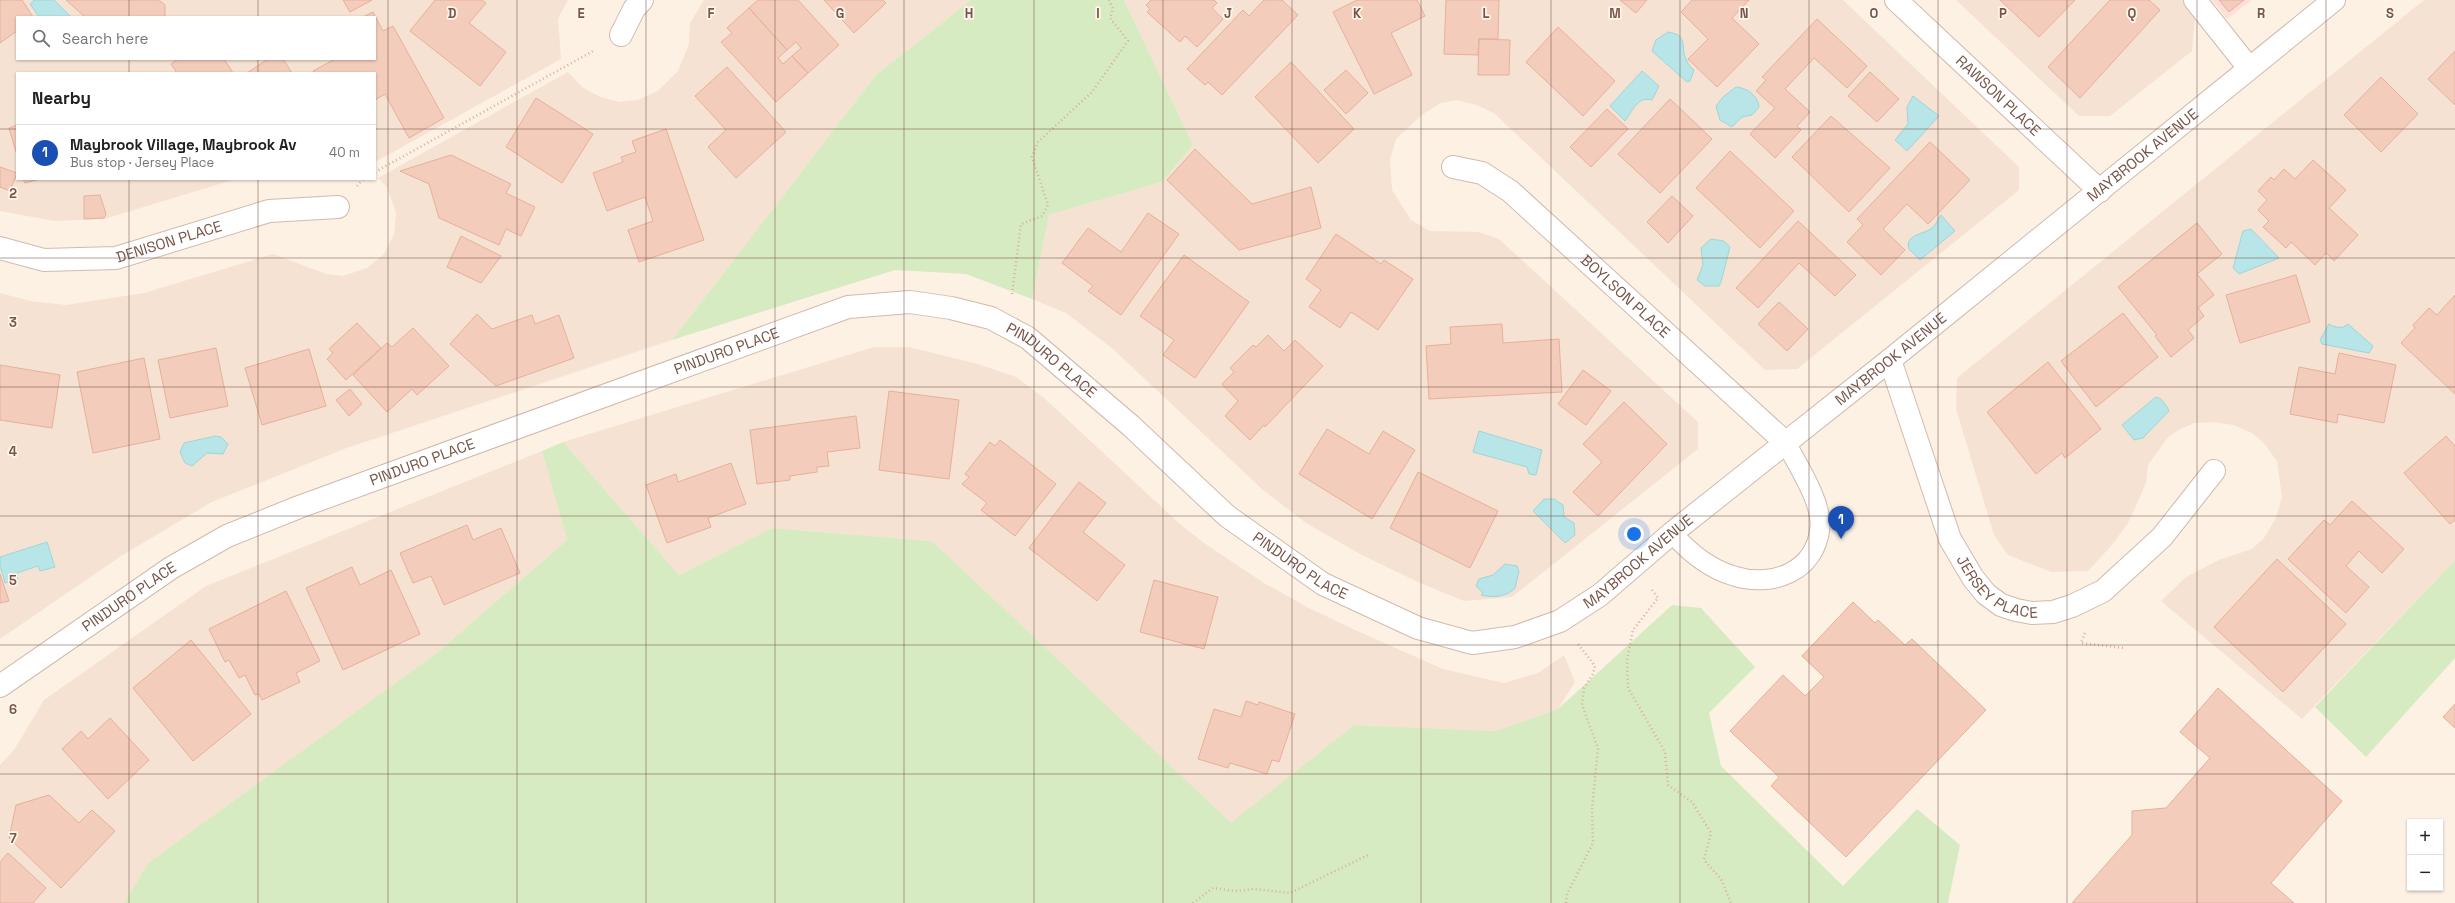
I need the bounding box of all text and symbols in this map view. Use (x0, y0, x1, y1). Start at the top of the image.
text: D (448, 5, 457, 22)
text: E (577, 5, 585, 22)
text: F (708, 5, 715, 22)
text: G (836, 5, 844, 22)
text: H (965, 5, 973, 22)
text: I (1096, 5, 1100, 22)
text: J (1224, 5, 1232, 22)
text: K (1353, 5, 1362, 22)
text: L (1482, 5, 1490, 22)
text: M (1609, 5, 1621, 22)
text: N (1740, 5, 1748, 22)
text: O (1870, 5, 1879, 22)
text: P (1999, 5, 2007, 22)
text: Q (2128, 5, 2137, 22)
text: R (2257, 5, 2265, 22)
text: S (2386, 5, 2394, 22)
search box (16, 16, 376, 60)
icon: search (30, 27, 52, 49)
text: Search here (62, 29, 148, 48)
street label: RAWSON PLACE (1952, 51, 2045, 140)
text: Nearby (32, 87, 91, 109)
street label: MAYBROOK AVENUE (2083, 104, 2202, 205)
text: Maybrook Village, Maybrook Av (70, 135, 297, 154)
text: 1 (42, 144, 48, 161)
text: 40 m (329, 144, 360, 161)
text: Bus stop · Jersey Place (70, 154, 214, 171)
text: 2 (9, 185, 17, 202)
street label: DENISON PLACE (114, 216, 224, 266)
street label: BOYLSON PLACE (1577, 250, 1674, 342)
street label: MAYBROOK AVENUE (1831, 308, 1950, 409)
text: 3 (9, 314, 17, 331)
street label: PINDURO PLACE (1003, 318, 1101, 401)
street label: PINDURO PLACE (671, 323, 782, 379)
street label: PINDURO PLACE (367, 434, 477, 490)
text: 4 (9, 443, 17, 460)
pin: 1 (1828, 506, 1854, 539)
street label: MAYBROOK AVENUE (1579, 510, 1697, 612)
your location (1624, 524, 1644, 544)
street label: PINDURO PLACE (1249, 527, 1351, 603)
street label: JERSEY PLACE (1953, 551, 2038, 622)
street label: PINDURO PLACE (78, 557, 179, 636)
text: 5 (9, 572, 17, 589)
text: 6 (9, 701, 17, 718)
map controls (2407, 819, 2443, 891)
button: + (2407, 819, 2443, 855)
text: 7 (9, 830, 17, 847)
button: − (2407, 855, 2443, 891)

